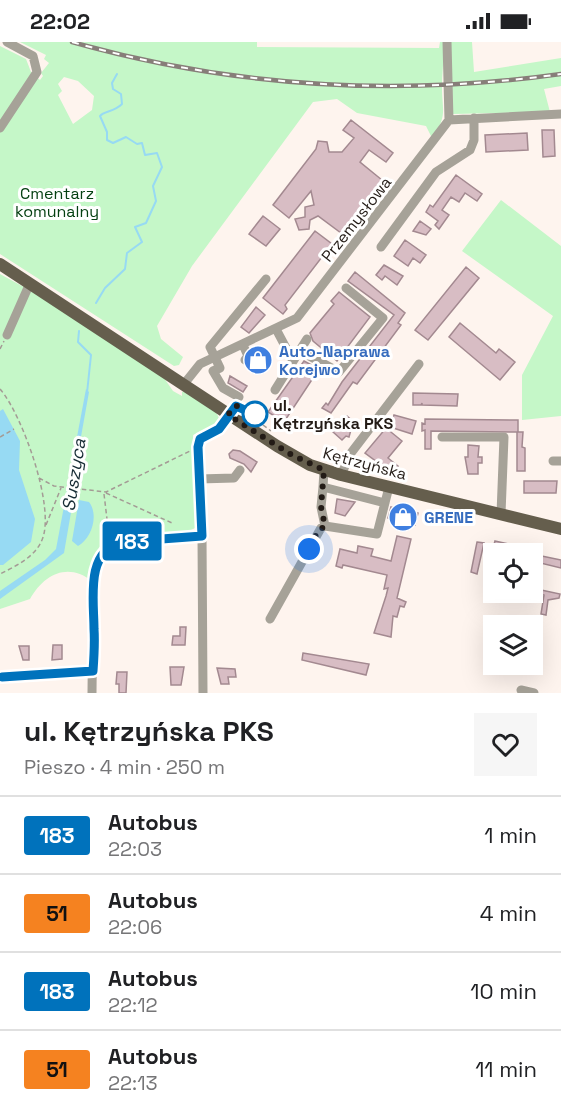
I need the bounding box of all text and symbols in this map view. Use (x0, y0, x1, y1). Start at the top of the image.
text: 22:02 (30, 7, 90, 35)
street label: Przemysłowa (317, 172, 396, 266)
park label: Cmentarz komunalny (15, 183, 99, 222)
place label: Auto-Naprawa Korejwo (279, 341, 390, 380)
shop icon: Auto-Naprawa Korejwo (242, 344, 274, 376)
place label: ul. Kętrzyńska PKS (273, 395, 394, 434)
marker: ul. Kętrzyńska PKS (242, 401, 268, 427)
water label: Suszyca (56, 436, 91, 513)
street label: Kętrzyńska (321, 442, 409, 485)
shop icon: GRENE (387, 501, 419, 533)
place label: GRENE (424, 507, 473, 528)
line badge: 183 (98, 522, 166, 560)
text: 183 (115, 528, 149, 555)
your location (294, 534, 324, 564)
map controls (483, 543, 543, 675)
button: locate (483, 543, 543, 603)
button: layers (483, 615, 543, 675)
text: ul. Kętrzyńska PKS (24, 713, 274, 749)
button: heart (474, 713, 537, 776)
text: Pieszo · 4 min · 250 m (24, 754, 225, 780)
text: Autobus (108, 808, 198, 836)
text: 1 min (484, 821, 537, 849)
text: 183 (40, 822, 74, 849)
text: 22:03 (108, 836, 162, 862)
text: Autobus (108, 886, 198, 914)
text: 4 min (480, 899, 537, 927)
text: 51 (46, 900, 68, 927)
text: 22:06 (108, 914, 162, 940)
text: Autobus (108, 964, 198, 992)
text: 10 min (470, 977, 537, 1005)
text: 183 (40, 978, 74, 1005)
text: 22:12 (108, 992, 158, 1018)
text: Autobus (108, 1042, 198, 1070)
text: 11 min (475, 1055, 537, 1083)
text: 51 (46, 1056, 68, 1083)
text: 22:13 (108, 1070, 158, 1096)

